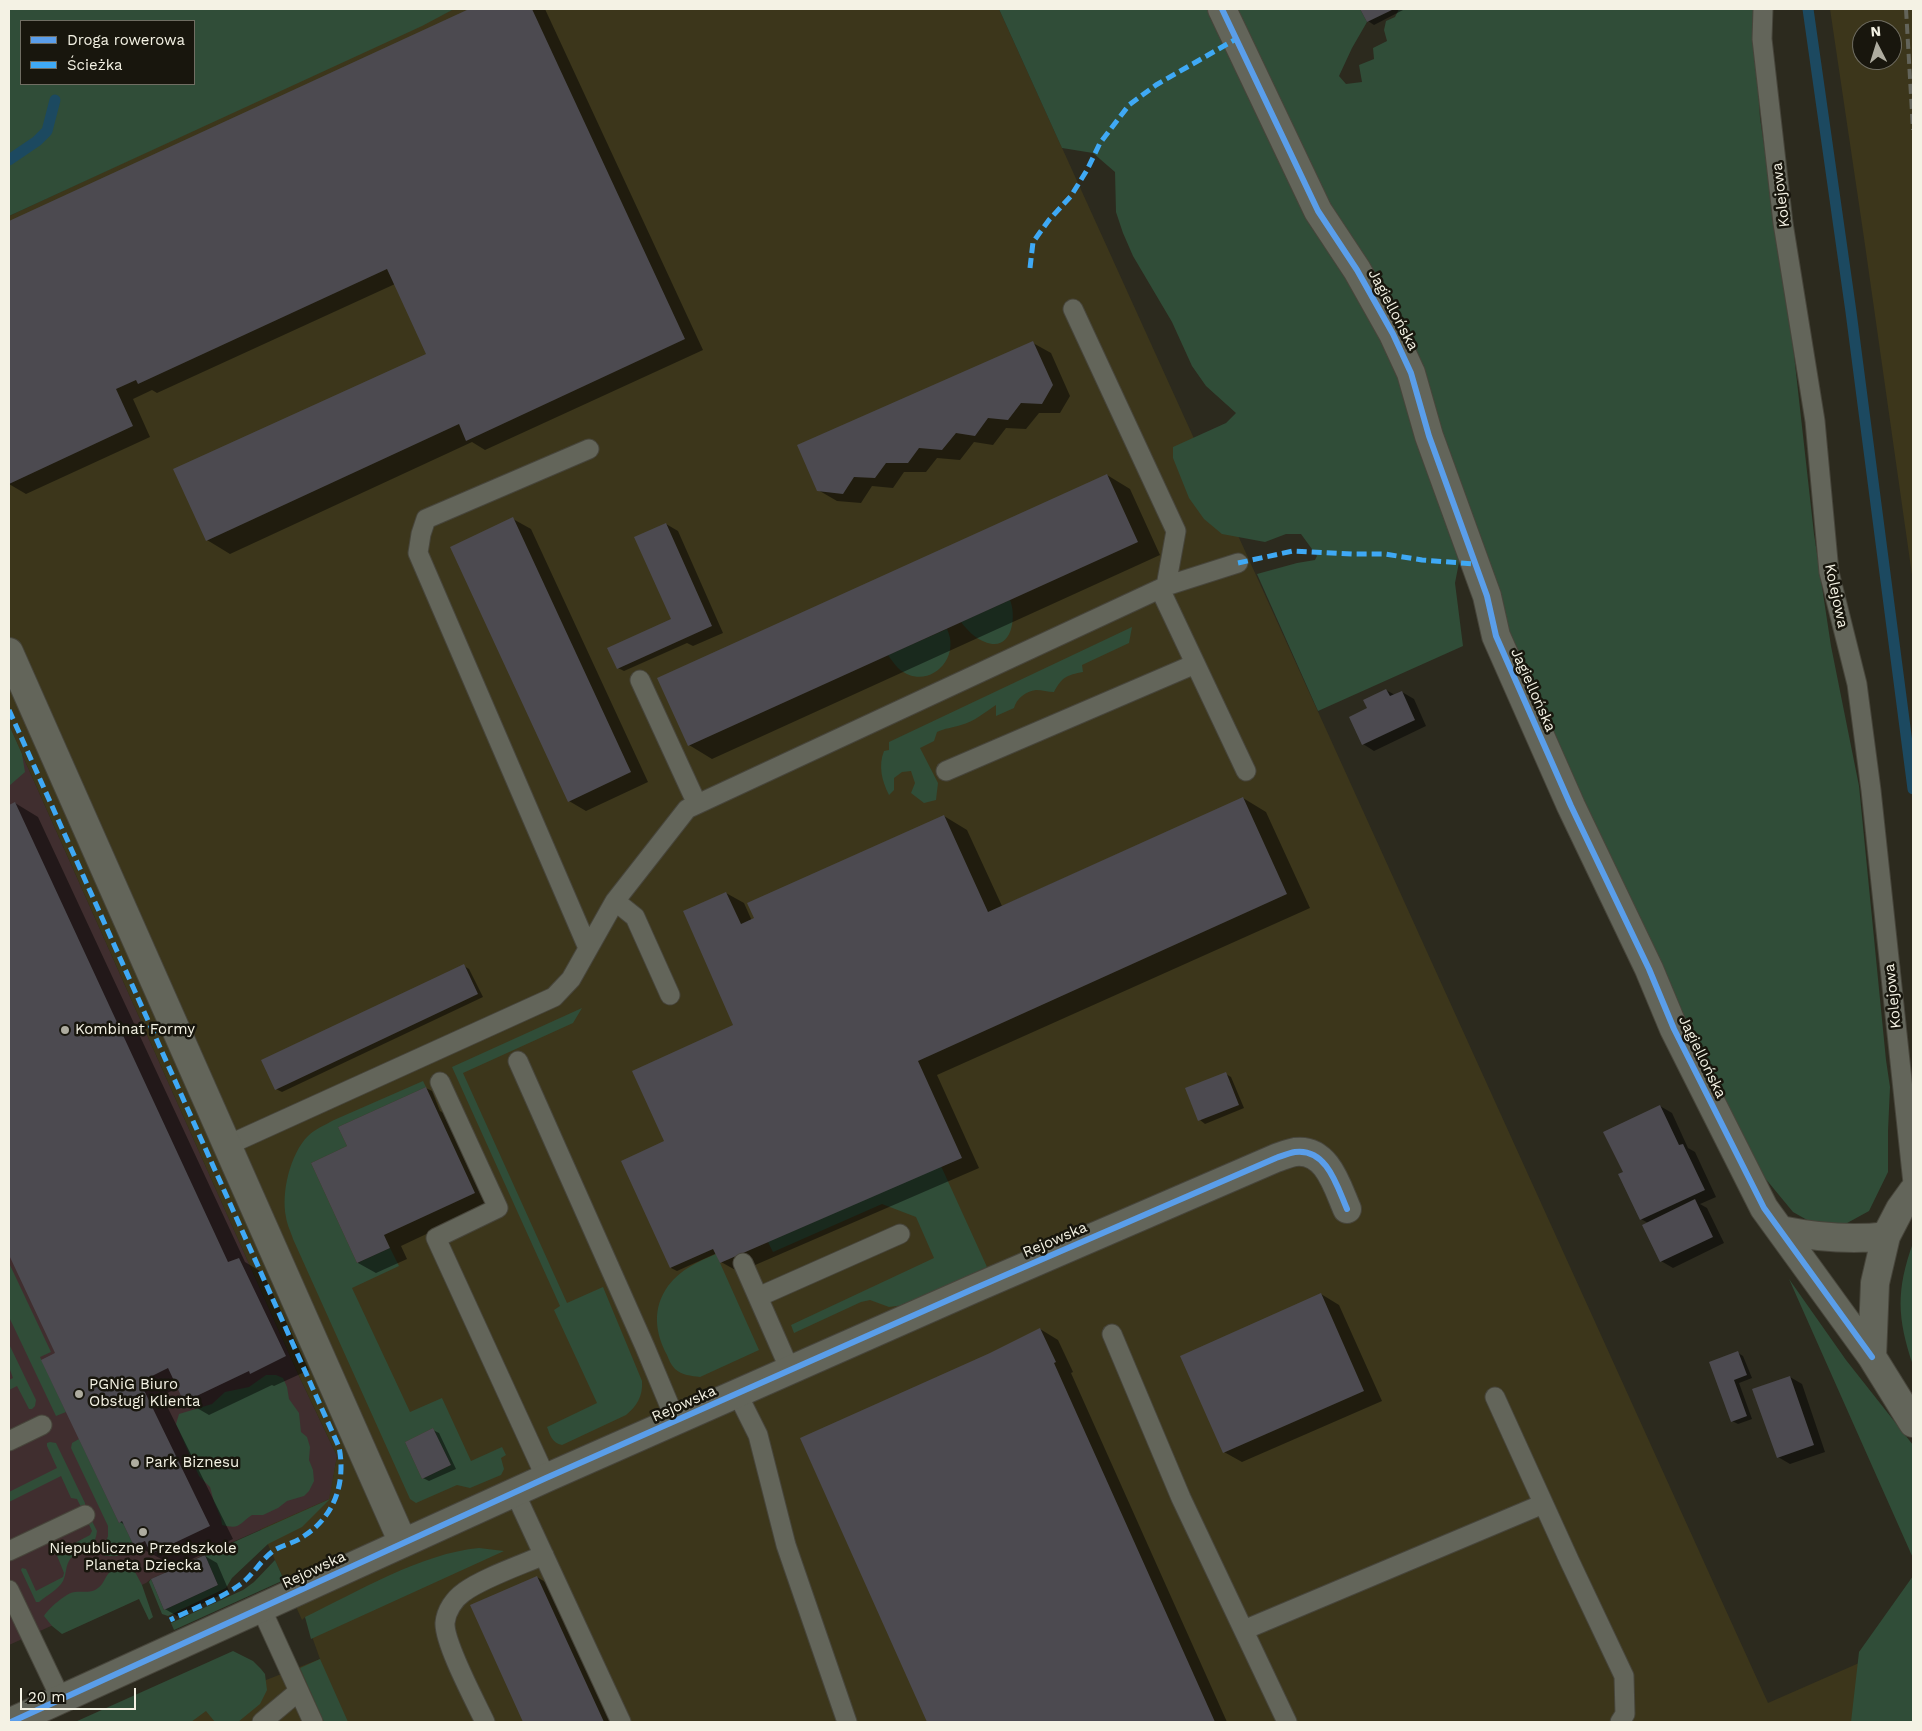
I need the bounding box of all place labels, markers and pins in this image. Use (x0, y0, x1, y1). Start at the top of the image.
place label: Kombinat Formy (75, 1021, 195, 1039)
marker: Kombinat Formy (59, 1024, 71, 1036)
place label: PGNiG Biuro Obsługi Klienta (89, 1376, 200, 1411)
marker: PGNiG Biuro Obsługi Klienta (73, 1388, 85, 1400)
place label: Park Biznesu (145, 1454, 239, 1472)
marker: Park Biznesu (129, 1457, 141, 1469)
marker: Niepubliczne Przedszkole Planeta Dziecka (137, 1526, 149, 1538)
place label: Niepubliczne Przedszkole Planeta Dziecka (49, 1540, 237, 1575)

